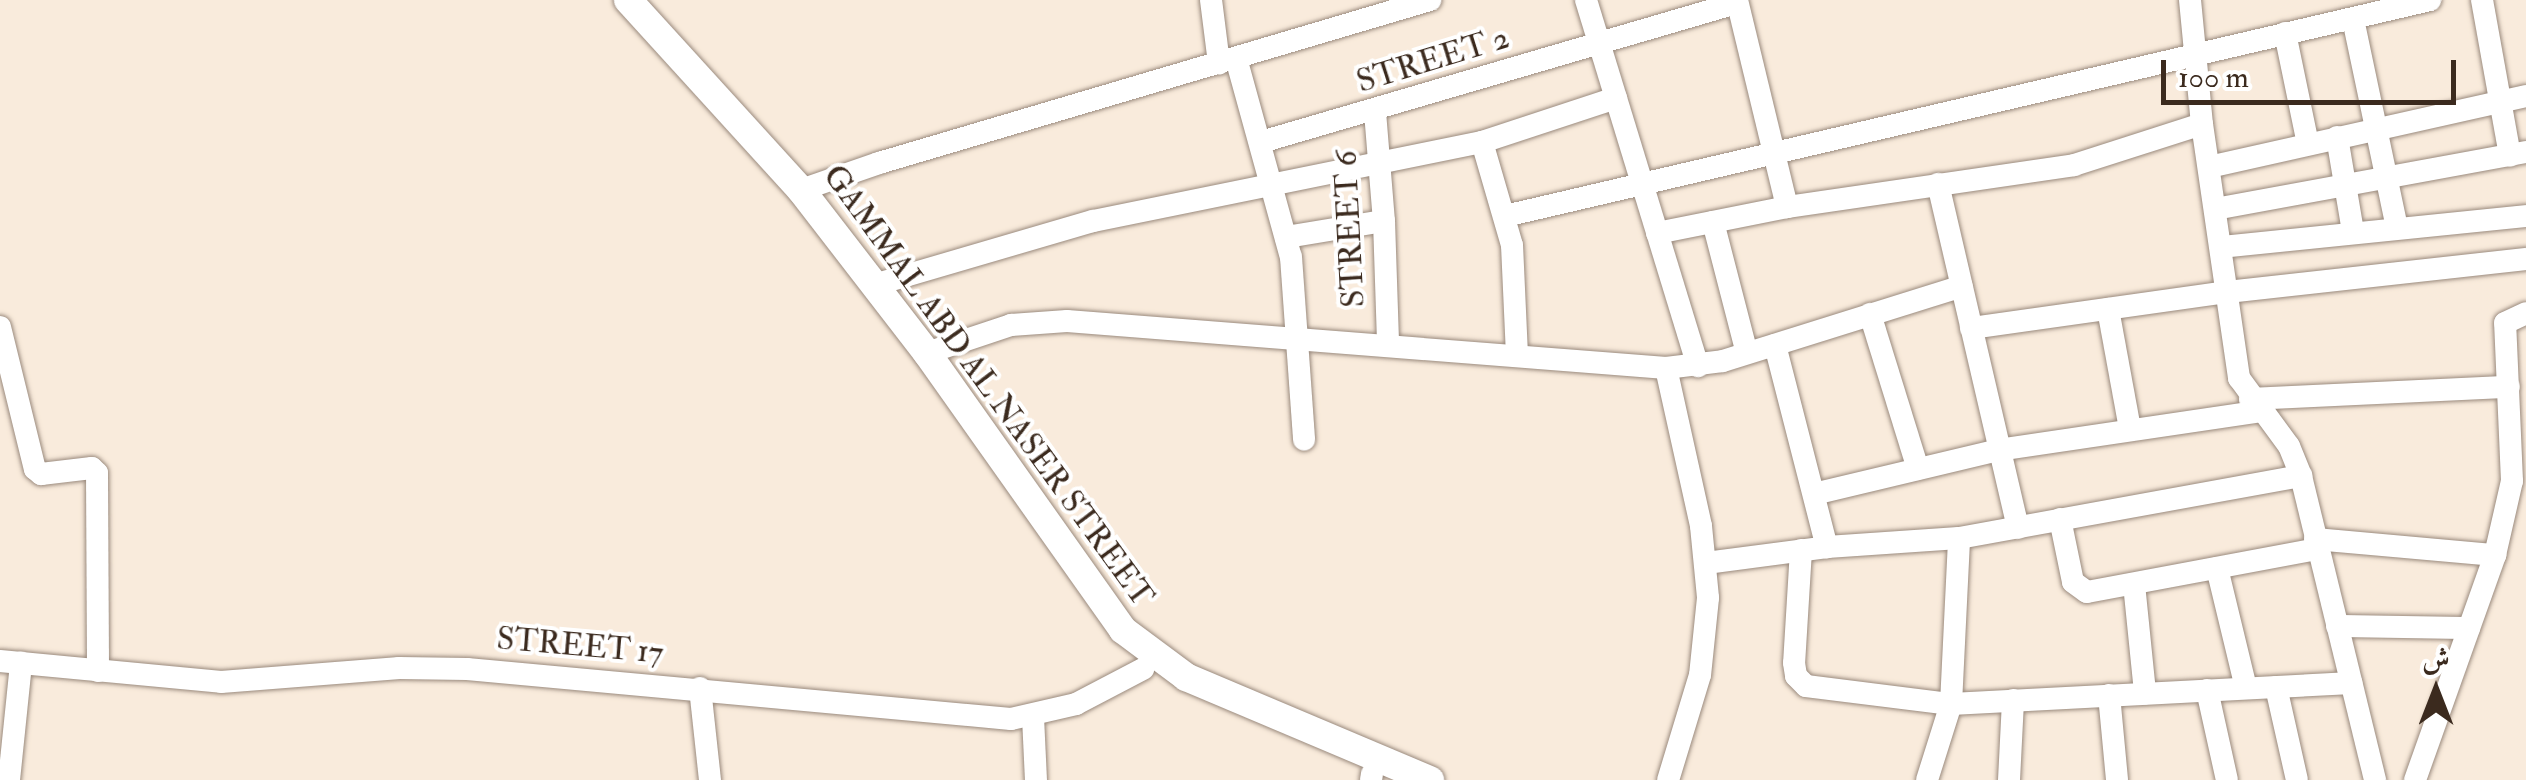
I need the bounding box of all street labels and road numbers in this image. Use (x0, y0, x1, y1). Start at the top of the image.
street label: STREET 2 (1352, 19, 1514, 101)
street label: STREET 6 (1327, 150, 1373, 308)
street label: GAMMAL ABD AL NASER STREET (815, 158, 1161, 614)
street label: STREET 17 (495, 620, 665, 672)

